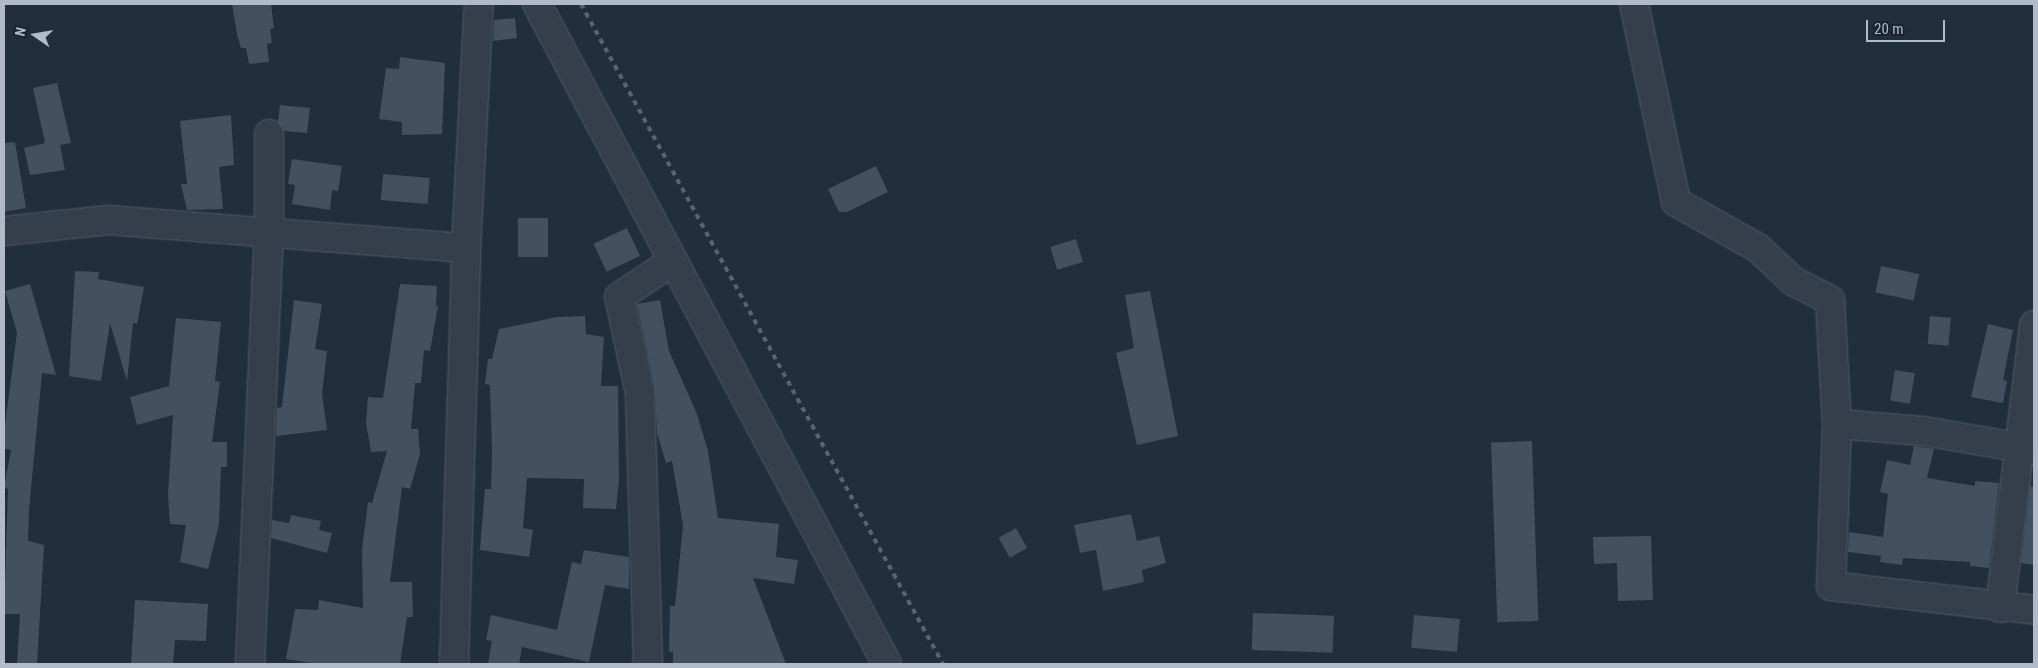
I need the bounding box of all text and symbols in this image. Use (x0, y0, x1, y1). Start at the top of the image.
north arrow (10, 10, 60, 60)
scale bar (1868, 10, 1947, 42)
text: 20 m (1874, 20, 1904, 38)
text: N (12, 26, 29, 38)

